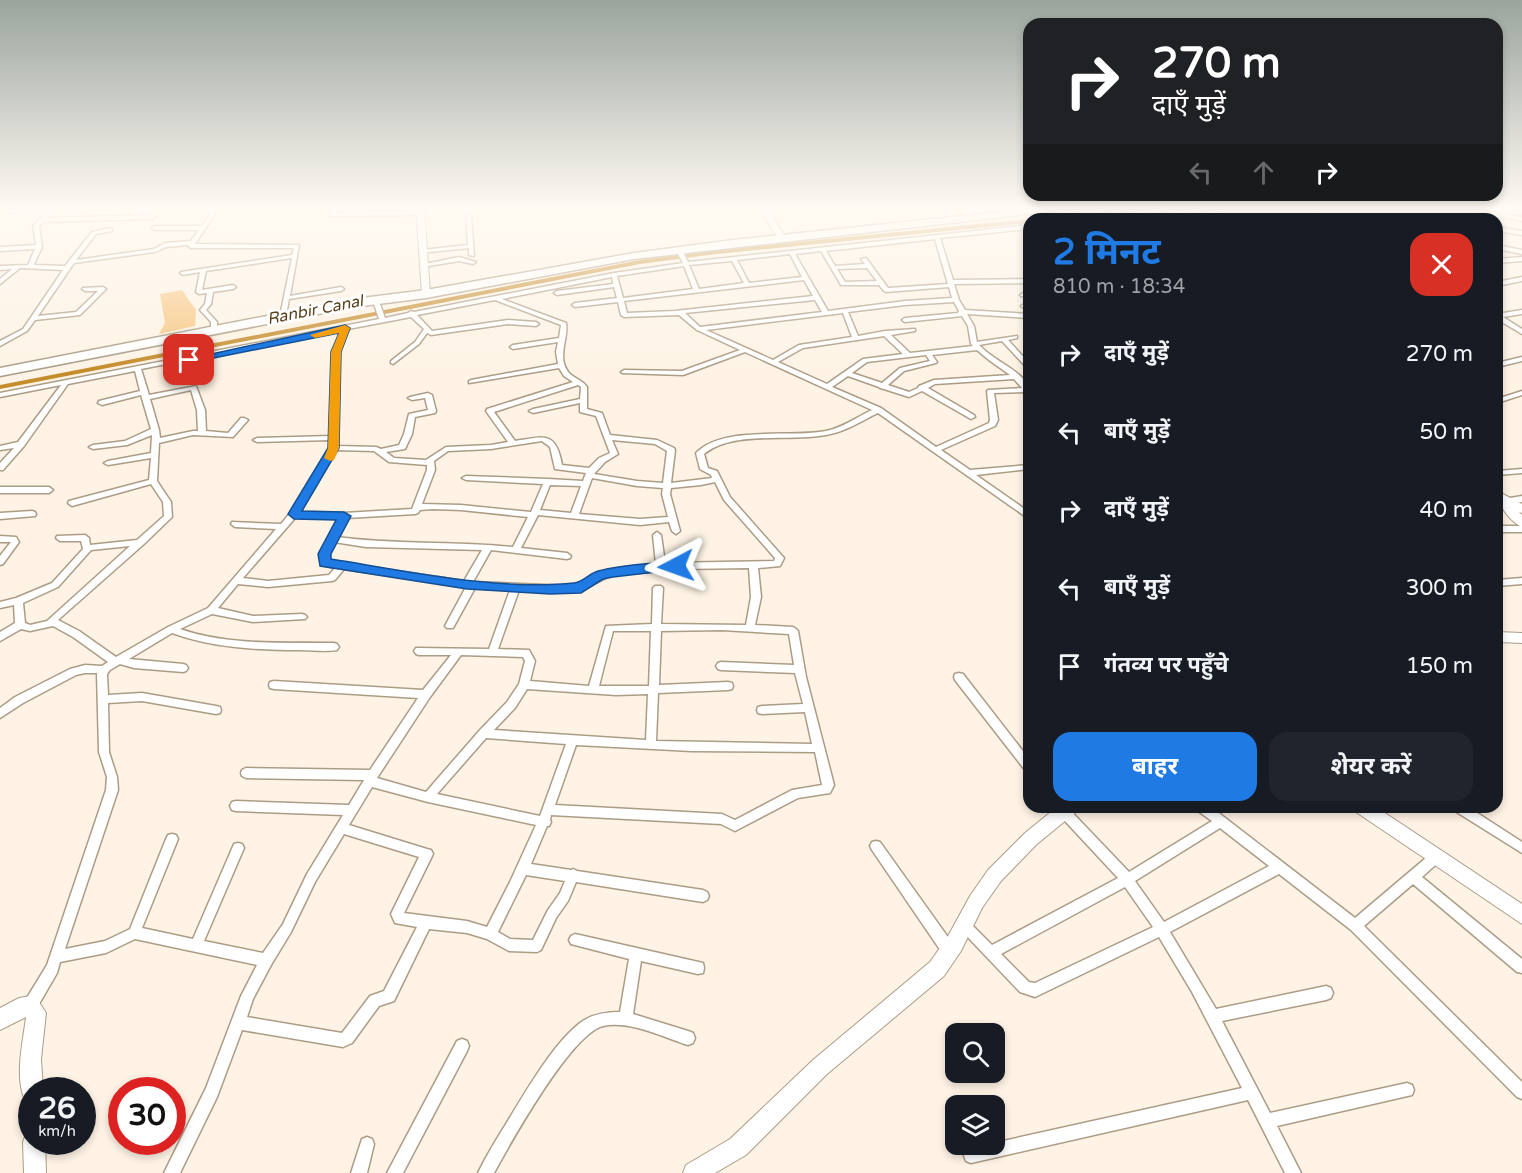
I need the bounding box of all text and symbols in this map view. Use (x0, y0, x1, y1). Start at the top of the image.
text: 270 m (1152, 38, 1281, 89)
icon: right (1053, 42, 1131, 120)
text: दाएँ मुड़ें (1152, 89, 1226, 122)
icon: left (1184, 156, 1217, 189)
icon: ahead (1247, 156, 1280, 189)
icon: right (1310, 156, 1343, 189)
text: 2 मिनट (1053, 231, 1161, 274)
button: close (1410, 233, 1473, 296)
text: 810 m · 18:34 (1053, 275, 1185, 299)
water label: Ranbir Canal (265, 291, 367, 329)
pin (163, 334, 214, 385)
icon: right (1053, 338, 1086, 371)
text: दाएँ मुड़ें (1104, 340, 1169, 366)
text: 270 m (1406, 341, 1473, 367)
icon: arrive (172, 343, 205, 376)
icon: left (1053, 416, 1086, 449)
text: बाएँ मुड़ें (1104, 418, 1170, 444)
text: 50 m (1419, 419, 1473, 445)
icon: right (1053, 494, 1086, 527)
text: दाएँ मुड़ें (1104, 496, 1169, 522)
text: 40 m (1419, 497, 1473, 523)
position arrow (644, 534, 708, 598)
icon: left (1053, 572, 1086, 605)
text: बाएँ मुड़ें (1104, 574, 1170, 600)
text: 300 m (1406, 575, 1473, 601)
icon: arrive (1053, 650, 1086, 683)
text: गंतव्य पर पहुँचे (1104, 652, 1229, 678)
text: 150 m (1406, 653, 1473, 679)
button: बाहर (1053, 732, 1257, 801)
button: शेयर करें (1269, 732, 1473, 801)
map controls (945, 1023, 1005, 1155)
button: search (945, 1023, 1005, 1083)
speed limit sign: 30 (108, 1077, 186, 1155)
text: 26 (38, 1090, 76, 1127)
button: layers (945, 1095, 1005, 1155)
text: km/h (38, 1122, 76, 1140)

